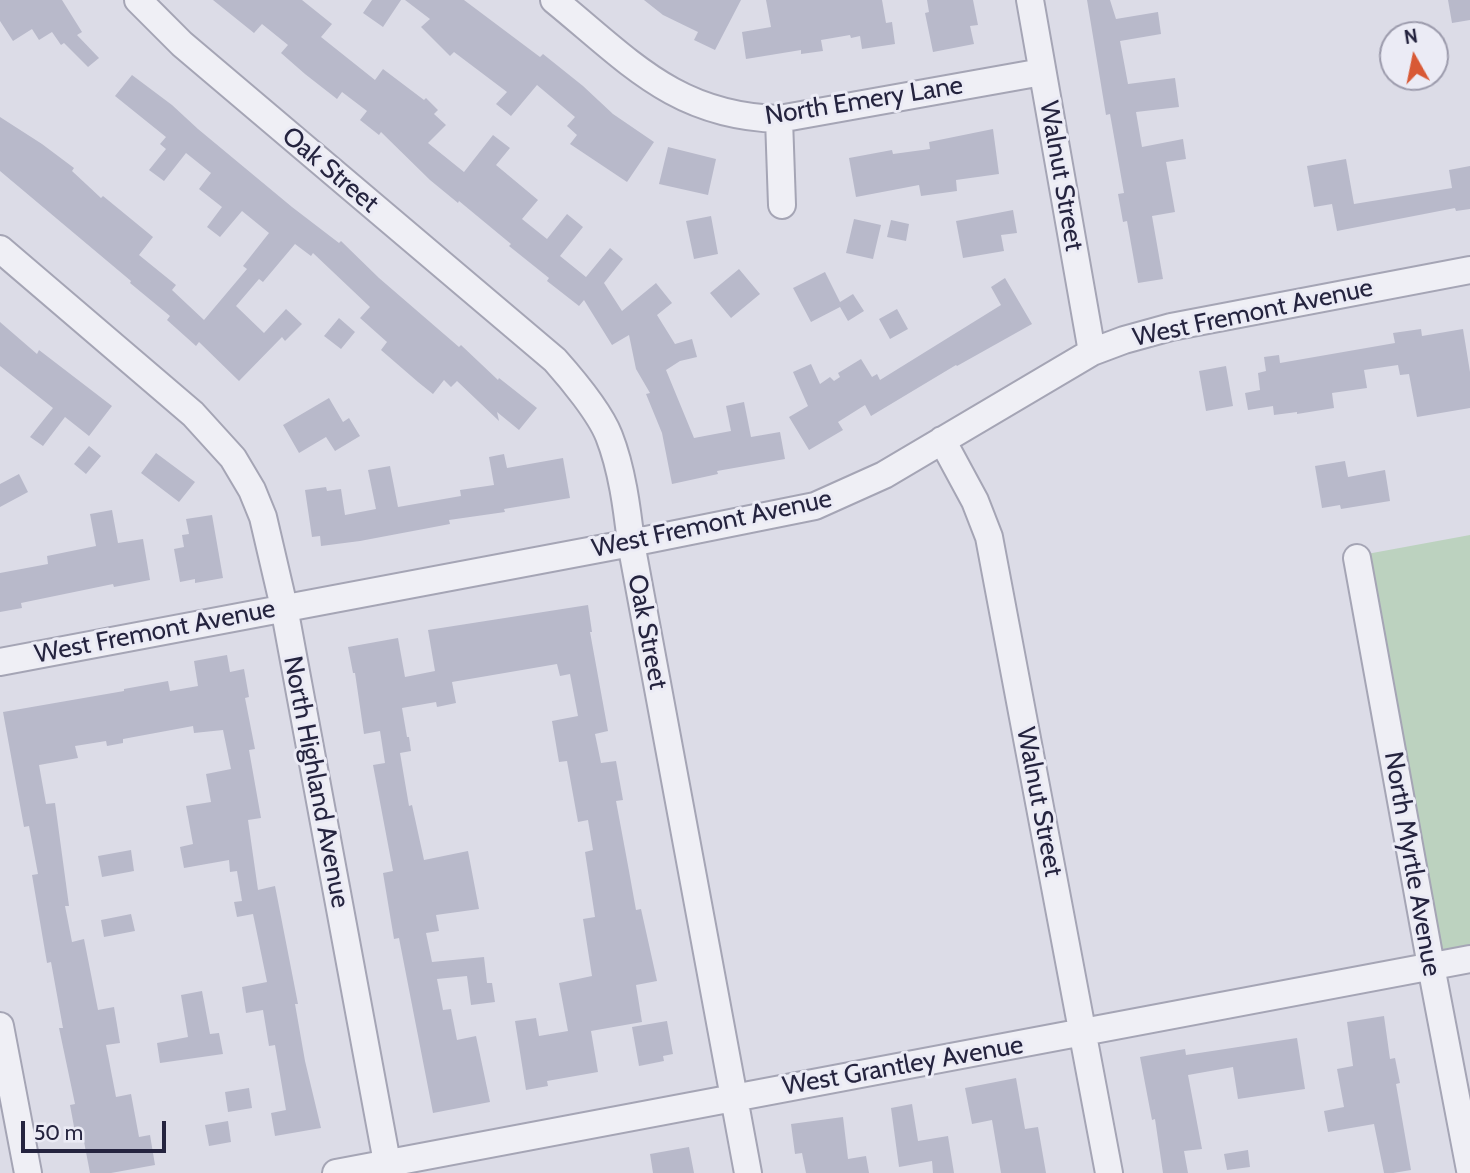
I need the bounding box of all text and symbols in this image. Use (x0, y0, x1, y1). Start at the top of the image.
north arrow (1379, 21, 1449, 91)
text: N (1403, 24, 1419, 49)
street label: North Emery Lane (763, 70, 965, 132)
street label: Walnut Street (1032, 99, 1090, 253)
street label: Oak Street (275, 121, 385, 219)
street label: West Fremont Avenue (1130, 272, 1376, 354)
street label: West Fremont Avenue (589, 483, 835, 565)
street label: Oak Street (621, 572, 673, 692)
street label: West Fremont Avenue (32, 593, 278, 671)
street label: North Highland Avenue (276, 654, 356, 910)
street label: Walnut Street (1009, 725, 1069, 879)
street label: North Myrtle Avenue (1377, 749, 1447, 979)
street label: West Grantley Avenue (780, 1029, 1026, 1103)
scale bar (24, 1106, 170, 1150)
text: 50 m (34, 1120, 83, 1145)

